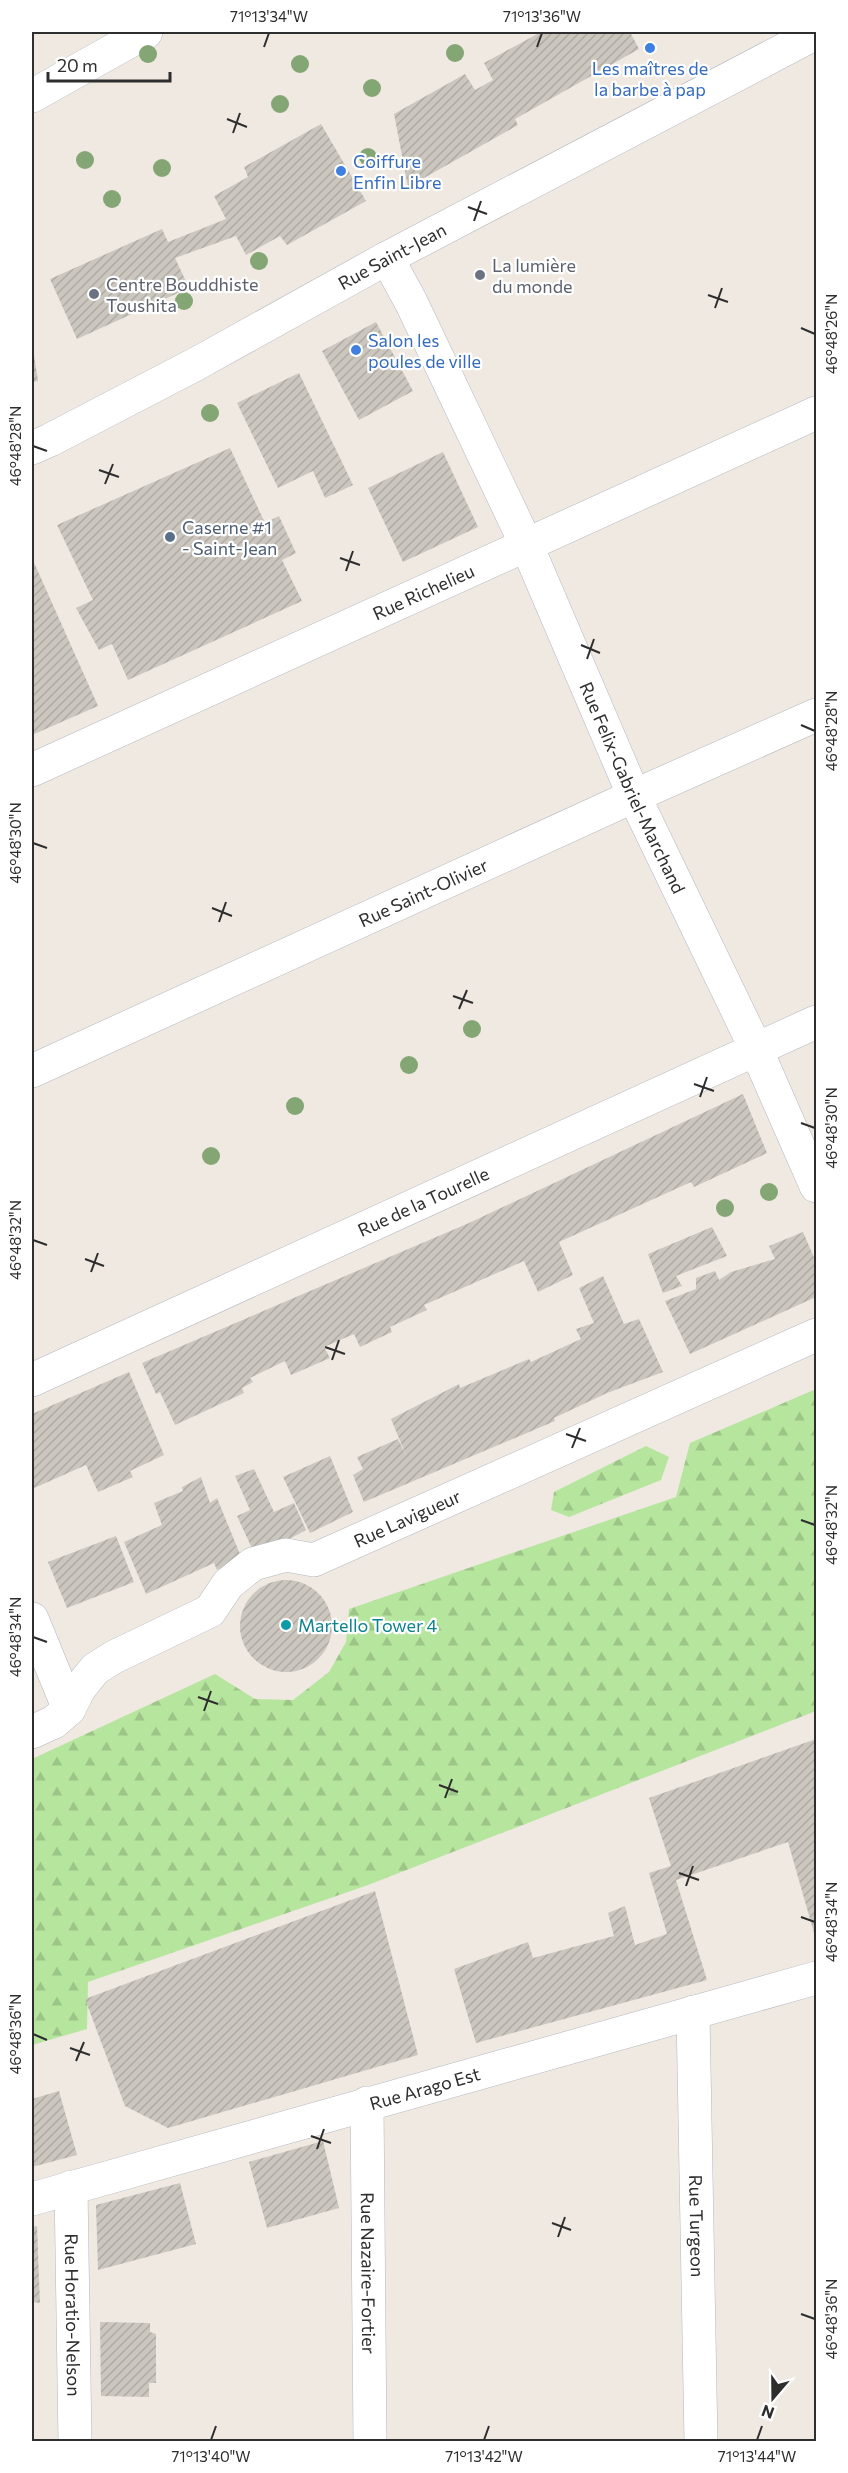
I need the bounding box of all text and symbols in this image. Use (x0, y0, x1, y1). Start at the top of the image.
text: 71°13'34"W (230, 7, 308, 25)
text: 71°13'36"W (503, 7, 581, 25)
marker: Les maîtres de la barbe à pap (643, 41, 657, 55)
scale bar (48, 45, 170, 83)
text: 20 m (57, 54, 98, 76)
place label: Les maîtres de la barbe à pap (592, 57, 708, 100)
place label: Coiffure Enfin Libre (353, 150, 441, 193)
marker: Coiffure Enfin Libre (334, 164, 348, 178)
street label: Rue Saint-Jean (334, 218, 450, 294)
place label: La lumière du monde (492, 254, 576, 297)
marker: La lumière du monde (473, 268, 487, 282)
place label: Centre Bouddhiste Toushita (106, 273, 258, 316)
marker: Centre Bouddhiste Toushita (87, 287, 101, 301)
text: 46°48'26"N (822, 294, 840, 374)
place label: Salon les poules de ville (368, 329, 481, 372)
marker: Salon les poules de ville (349, 343, 363, 357)
text: 46°48'28"N (6, 406, 24, 486)
place label: Caserne #1 - Saint-Jean (182, 516, 277, 559)
marker: Caserne #1 - Saint-Jean (163, 530, 177, 544)
street label: Rue Richelieu (369, 559, 478, 624)
street label: Rue Felix-Gabriel-Marchand (575, 678, 690, 897)
text: 46°48'28"N (822, 691, 840, 771)
text: 46°48'30"N (6, 802, 24, 884)
street label: Rue Saint-Olivier (355, 853, 491, 931)
text: 46°48'30"N (822, 1087, 840, 1169)
street label: Rue de la Tourelle (354, 1162, 492, 1241)
text: 46°48'32"N (6, 1200, 24, 1280)
street label: Rue Lavigueur (350, 1485, 464, 1552)
text: 46°48'32"N (822, 1485, 840, 1565)
text: 46°48'34"N (6, 1597, 24, 1677)
place label: Martello Tower 4 (298, 1614, 438, 1636)
marker: Martello Tower 4 (279, 1618, 293, 1632)
text: 46°48'34"N (822, 1882, 840, 1962)
text: 46°48'36"N (6, 1994, 24, 2074)
street label: Rue Arago Est (367, 2062, 482, 2114)
street label: Rue Turgeon (685, 2175, 709, 2277)
street label: Rue Nazaire-Fortier (357, 2192, 380, 2354)
street label: Rue Horatio-Nelson (61, 2233, 85, 2397)
text: 46°48'36"N (822, 2279, 840, 2359)
north arrow (743, 2368, 803, 2428)
text: N (759, 2402, 777, 2424)
text: 71°13'40"W (171, 2447, 251, 2465)
text: 71°13'42"W (445, 2447, 523, 2465)
text: 71°13'44"W (718, 2447, 796, 2465)

